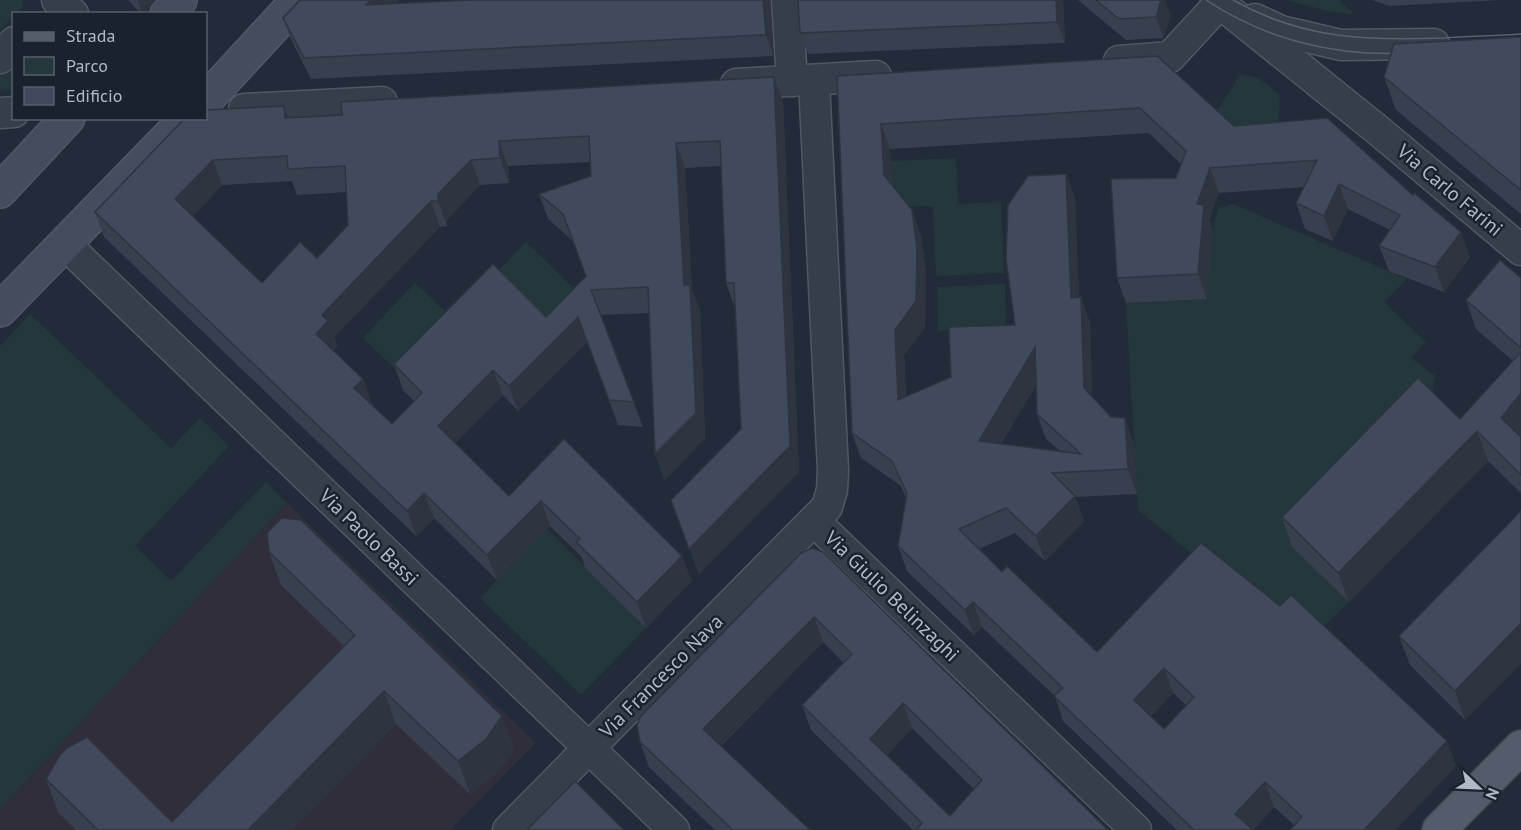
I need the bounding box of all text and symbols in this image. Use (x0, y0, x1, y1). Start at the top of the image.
legend (12, 12, 207, 120)
text: Strada (66, 24, 115, 47)
text: Parco (66, 54, 108, 77)
text: Edificio (66, 84, 122, 107)
street label: Via Carlo Farini (1391, 137, 1508, 242)
street label: Via Paolo Bassi (313, 482, 424, 591)
street label: Via Giulio Belinzaghi (818, 524, 965, 667)
street label: Via Francesco Nava (593, 609, 728, 744)
north arrow (1449, 758, 1509, 818)
text: N (1482, 785, 1504, 803)

